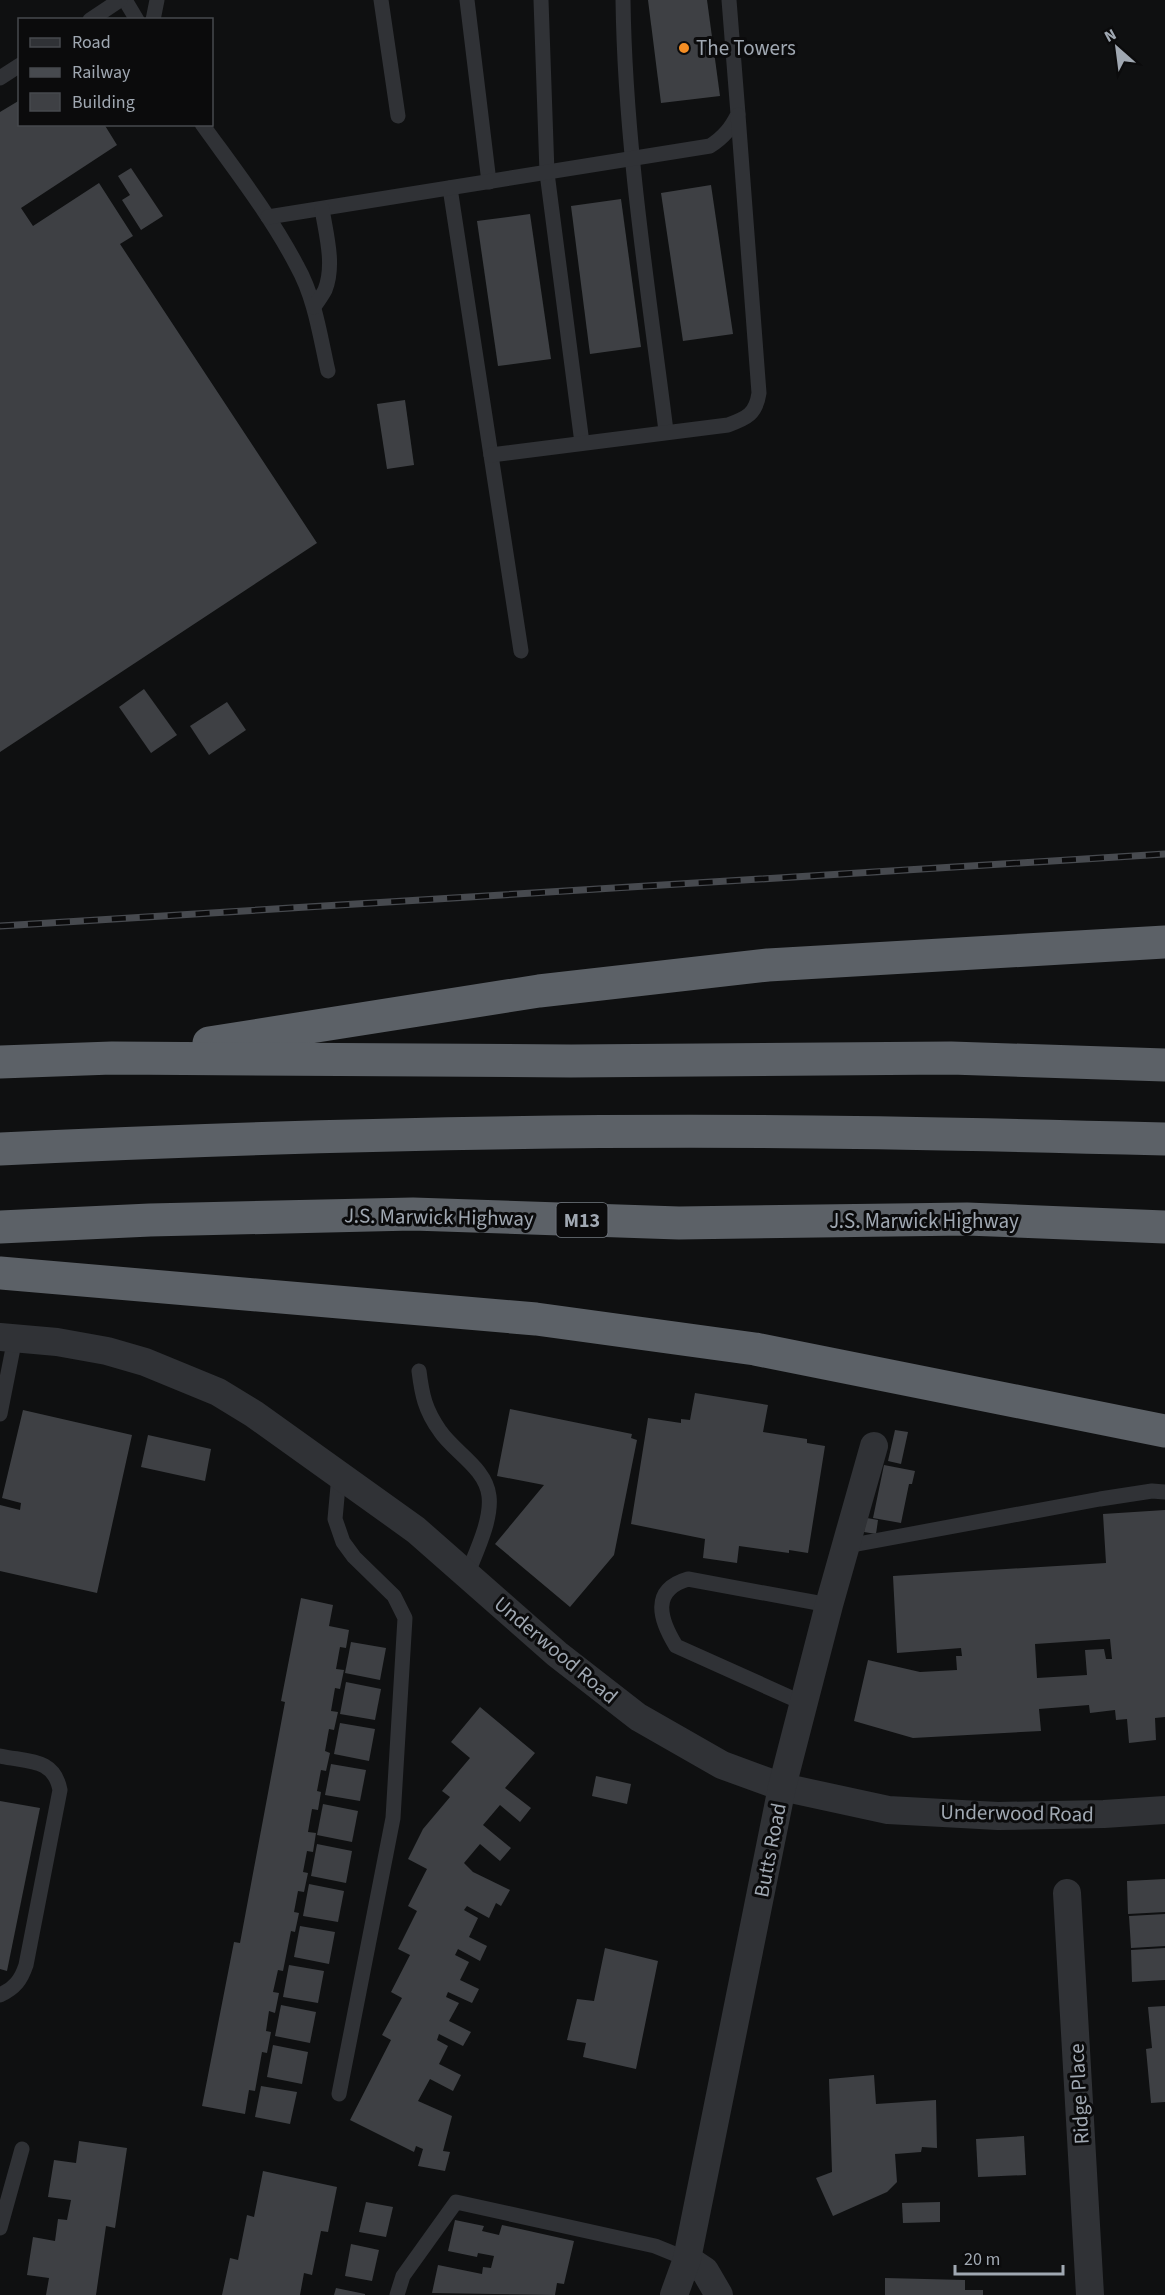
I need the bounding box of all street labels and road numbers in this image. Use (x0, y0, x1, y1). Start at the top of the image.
street label: J.S. Marwick Highway (344, 1200, 534, 1234)
road number: M13 (556, 1203, 608, 1237)
street label: J.S. Marwick Highway (829, 1206, 1019, 1236)
street label: Underwood Road (488, 1589, 624, 1711)
street label: Underwood Road (940, 1797, 1094, 1829)
street label: Butts Road (746, 1800, 794, 1900)
street label: Ridge Place (1061, 2043, 1097, 2145)

